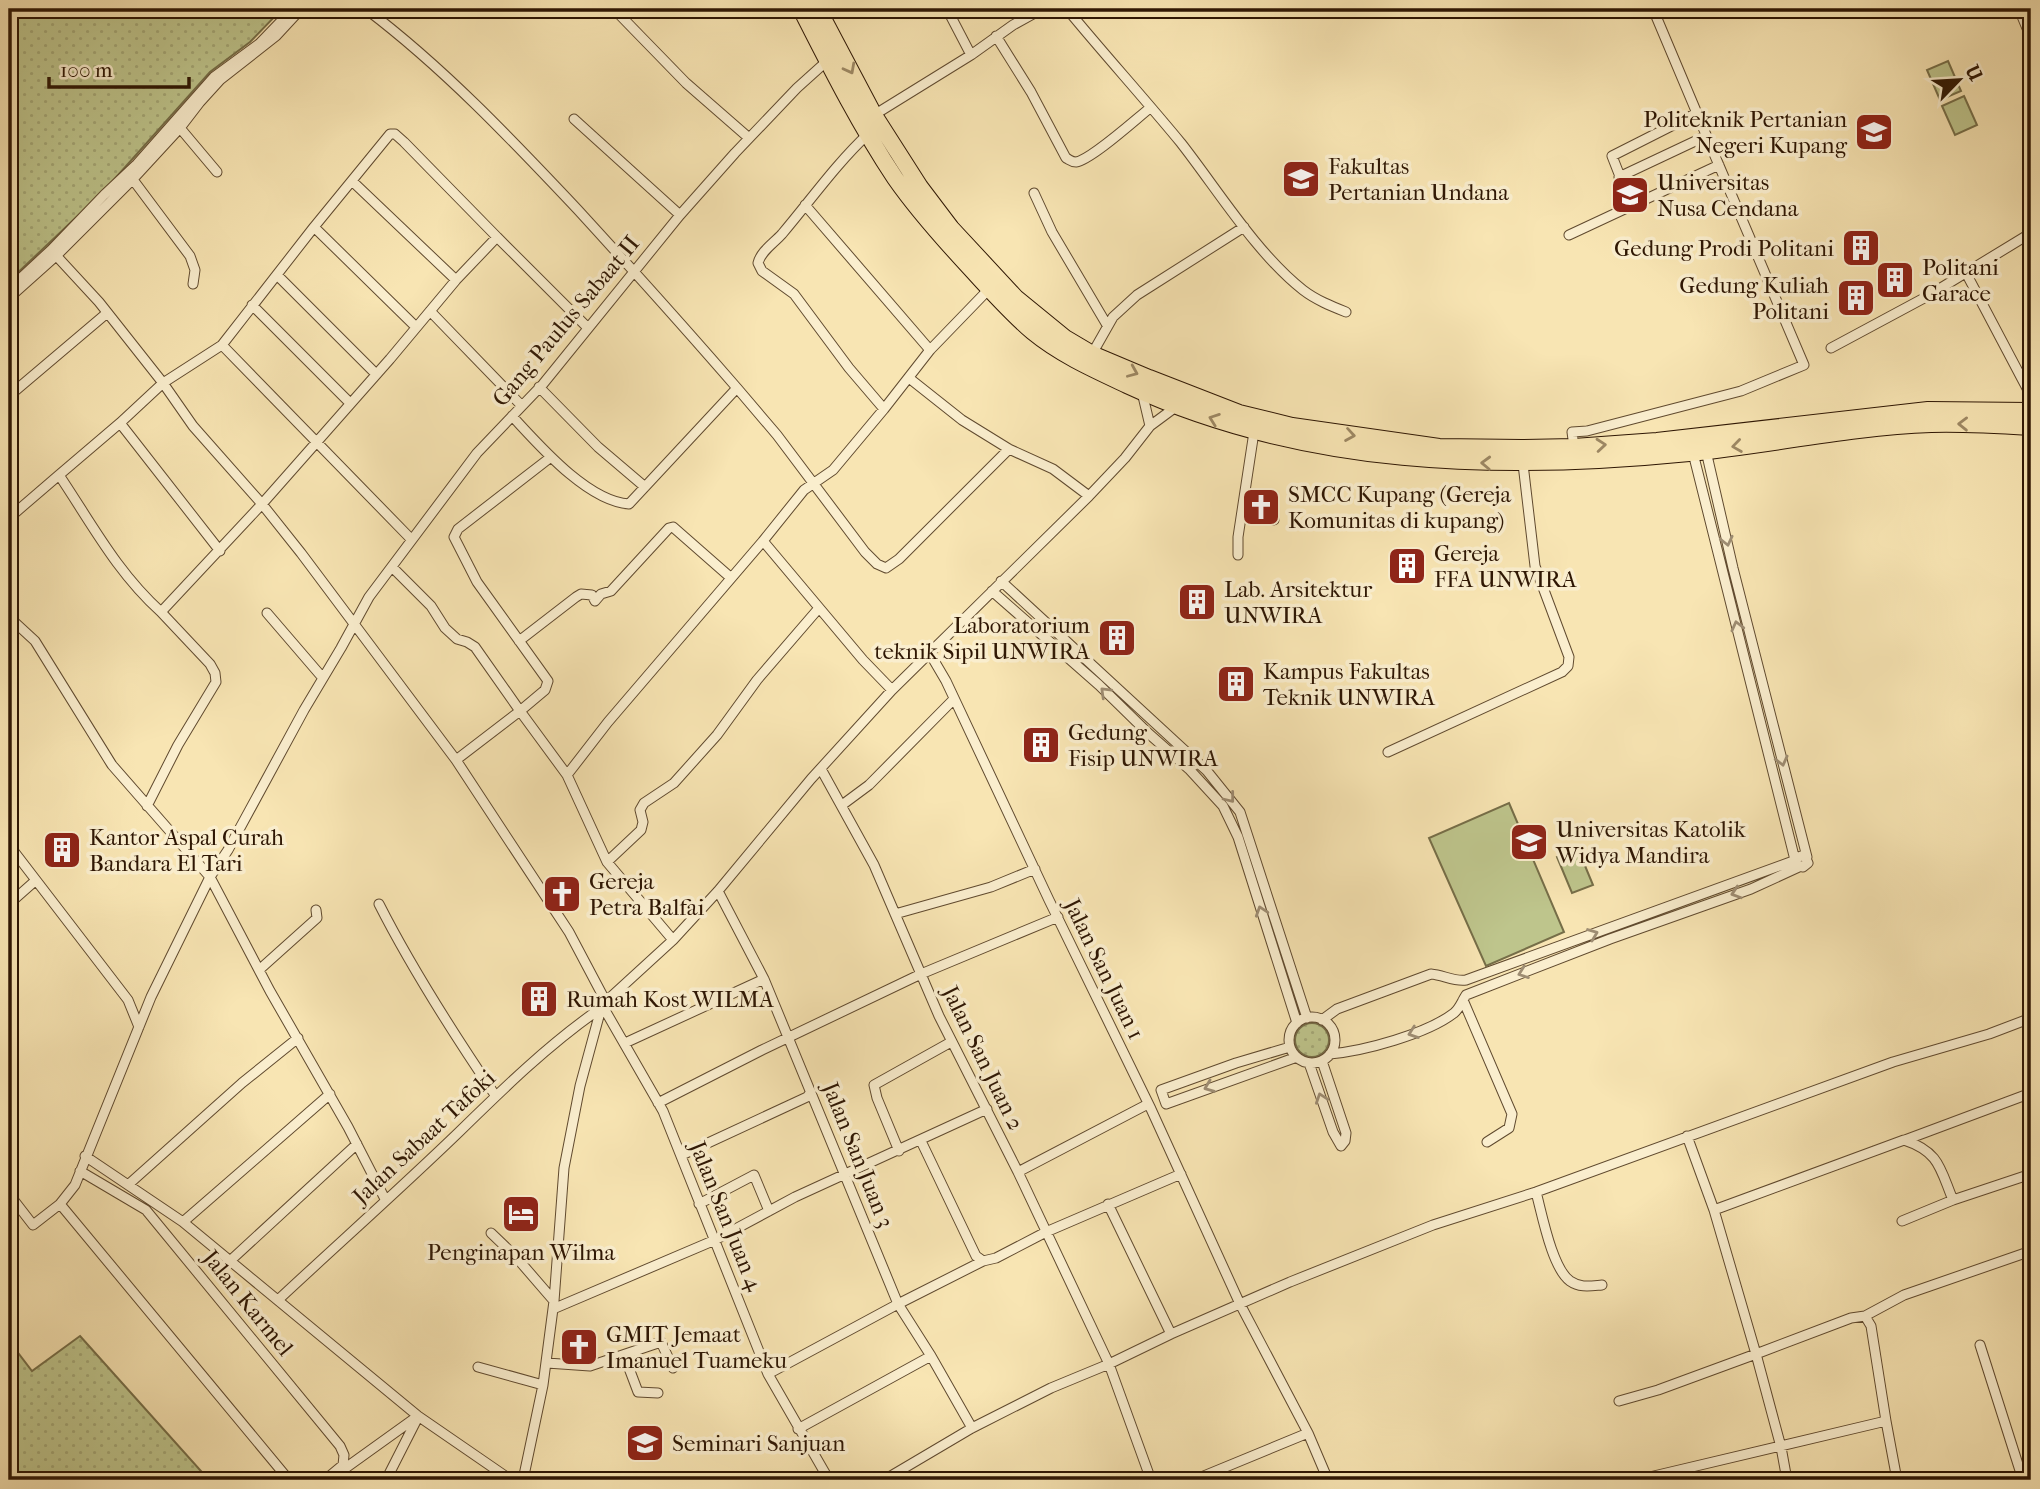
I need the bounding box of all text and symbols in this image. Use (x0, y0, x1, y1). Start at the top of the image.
scale bar (49, 46, 189, 90)
north arrow (1924, 46, 1994, 116)
text: 100 m (60, 58, 113, 82)
text: U (1960, 61, 1987, 85)
one-way arrow (842, 62, 855, 74)
place label: Politeknik Pertanian Negeri Kupang (1643, 106, 1848, 159)
school or university icon: Politeknik Pertanian Negeri Kupang (1853, 111, 1895, 153)
place label: Fakultas Pertanian Undana (1328, 153, 1509, 206)
school or university icon: Fakultas Pertanian Undana (1280, 158, 1322, 200)
place label: Universitas Nusa Cendana (1657, 169, 1799, 222)
school or university icon: Universitas Nusa Cendana (1609, 174, 1651, 216)
building icon: Gedung Prodi Politani (1840, 227, 1882, 269)
street label: Gang Paulus Sabaat II (487, 230, 645, 412)
place label: Gedung Prodi Politani (1614, 235, 1834, 262)
place label: Politani Garace (1922, 254, 1999, 307)
building icon: Politani Garace (1874, 259, 1916, 301)
place label: Gedung Kuliah Politani (1679, 272, 1829, 325)
building icon: Gedung Kuliah Politani (1835, 277, 1877, 319)
one-way arrow (1126, 364, 1138, 378)
one-way arrow (1208, 413, 1220, 427)
one-way arrow (1957, 417, 1968, 432)
one-way arrow (1344, 427, 1356, 442)
one-way arrow (1596, 438, 1607, 453)
one-way arrow (1731, 438, 1743, 453)
one-way arrow (1480, 455, 1491, 470)
place label: SMCC Kupang (Gereja Komunitas di kupang) (1288, 481, 1511, 534)
church icon: SMCC Kupang (Gereja Komunitas di kupang) (1240, 486, 1282, 528)
one-way arrow (1719, 535, 1733, 547)
place label: Gereja FFA UNWIRA (1434, 540, 1578, 593)
building icon: Gereja FFA UNWIRA (1386, 545, 1428, 587)
place label: Lab. Arsitektur UNWIRA (1224, 576, 1372, 629)
building icon: Lab. Arsitektur UNWIRA (1176, 581, 1218, 623)
place label: Laboratorium teknik Sipil UNWIRA (874, 612, 1091, 665)
building icon: Laboratorium teknik Sipil UNWIRA (1096, 617, 1138, 659)
one-way arrow (1731, 620, 1745, 632)
place label: Kampus Fakultas Teknik UNWIRA (1263, 658, 1436, 711)
building icon: Kampus Fakultas Teknik UNWIRA (1215, 663, 1257, 705)
one-way arrow (1101, 687, 1114, 700)
place label: Gedung Fisip UNWIRA (1068, 719, 1219, 772)
building icon: Gedung Fisip UNWIRA (1020, 724, 1062, 766)
one-way arrow (1774, 755, 1788, 767)
one-way arrow (1221, 790, 1234, 802)
place label: Universitas Katolik Widya Mandira (1555, 816, 1747, 869)
school or university icon: Universitas Katolik Widya Mandira (1508, 821, 1550, 863)
place label: Kantor Aspal Curah Bandara El Tari (89, 824, 284, 877)
building icon: Kantor Aspal Curah Bandara El Tari (41, 829, 83, 871)
place label: Gereja Petra Balfai (589, 868, 704, 921)
church icon: Gereja Petra Balfai (541, 873, 583, 915)
one-way arrow (1731, 885, 1743, 900)
street label: Jalan San Juan 1 (1057, 892, 1150, 1044)
one-way arrow (1255, 906, 1269, 918)
one-way arrow (1587, 928, 1599, 942)
one-way arrow (1518, 965, 1530, 979)
building icon: Rumah Kost WILMA (518, 978, 560, 1020)
street label: Jalan San Juan 2 (936, 980, 1030, 1135)
place label: Rumah Kost WILMA (566, 986, 775, 1013)
one-way arrow (1407, 1025, 1419, 1039)
street label: Jalan Sabaat Tafoki (346, 1064, 501, 1211)
street label: Jalan San Juan 3 (816, 1076, 899, 1232)
one-way arrow (1203, 1079, 1215, 1093)
one-way arrow (1315, 1092, 1329, 1104)
street label: Jalan San Juan 4 (683, 1136, 769, 1296)
hotel icon: Penginapan Wilma (500, 1193, 542, 1235)
place label: Penginapan Wilma (427, 1239, 615, 1266)
street label: Jalan Karmel (196, 1243, 299, 1362)
place label: GMIT Jemaat Imanuel Tuameku (606, 1321, 787, 1374)
church icon: GMIT Jemaat Imanuel Tuameku (558, 1326, 600, 1368)
school or university icon: Seminari Sanjuan (624, 1422, 666, 1464)
place label: Seminari Sanjuan (672, 1430, 846, 1457)

